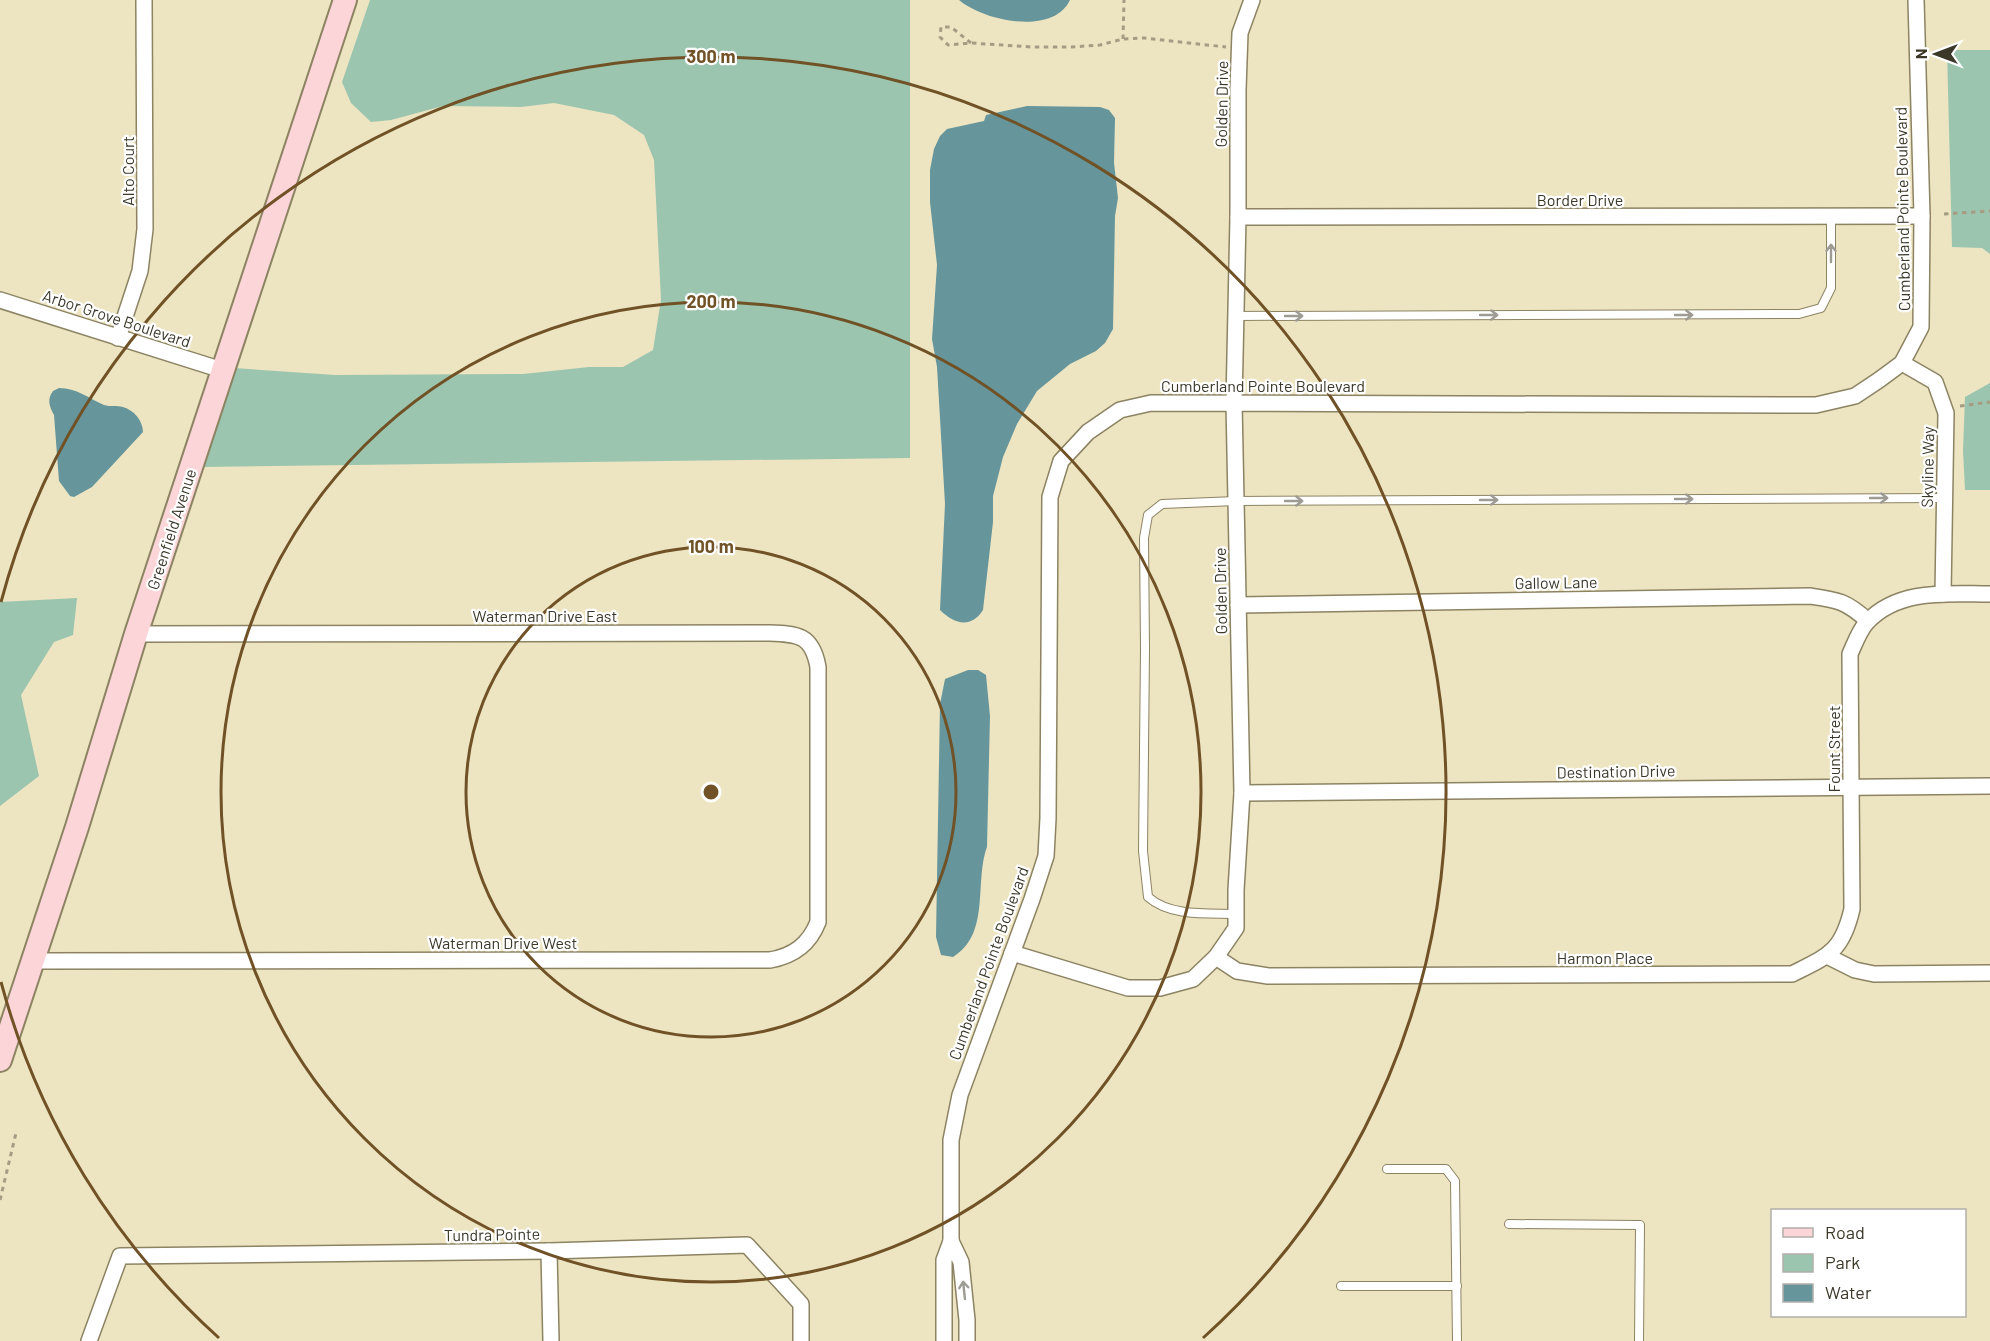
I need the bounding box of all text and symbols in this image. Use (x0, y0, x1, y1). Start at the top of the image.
north arrow (1906, 24, 1966, 84)
text: 300 m (687, 45, 735, 67)
text: N (1911, 49, 1930, 59)
street label: Golden Drive (1211, 60, 1231, 148)
street label: Cumberland Pointe Boulevard (1891, 107, 1913, 311)
street label: Alto Court (118, 136, 137, 206)
street label: Border Drive (1537, 190, 1623, 209)
one-way arrow (1825, 243, 1837, 263)
street label: Arbor Grove Boulevard (41, 285, 193, 351)
text: 200 m (686, 290, 736, 312)
one-way arrow (1479, 309, 1499, 321)
one-way arrow (1674, 309, 1694, 321)
one-way arrow (1284, 310, 1304, 322)
street label: Cumberland Pointe Boulevard (1161, 376, 1365, 395)
street label: Skyline Way (1917, 425, 1937, 508)
street label: Greenfield Avenue (142, 466, 200, 592)
one-way arrow (1869, 492, 1889, 504)
one-way arrow (1674, 493, 1694, 505)
one-way arrow (1479, 494, 1499, 506)
one-way arrow (1284, 495, 1304, 507)
text: 100 m (688, 535, 734, 557)
street label: Golden Drive (1210, 547, 1230, 635)
street label: Gallow Lane (1514, 572, 1598, 592)
street label: Waterman Drive East (473, 606, 617, 625)
street label: Fount Street (1824, 705, 1843, 793)
street label: Destination Drive (1556, 760, 1676, 782)
centre of rings (701, 782, 721, 802)
street label: Cumberland Pointe Boulevard (944, 864, 1032, 1062)
street label: Waterman Drive West (429, 933, 577, 952)
street label: Harmon Place (1557, 948, 1653, 967)
legend (1771, 1209, 1966, 1317)
text: Road (1825, 1221, 1865, 1243)
street label: Tundra Pointe (444, 1224, 540, 1244)
text: Park (1825, 1251, 1860, 1273)
one-way arrow (958, 1280, 969, 1300)
text: Water (1825, 1281, 1872, 1303)

